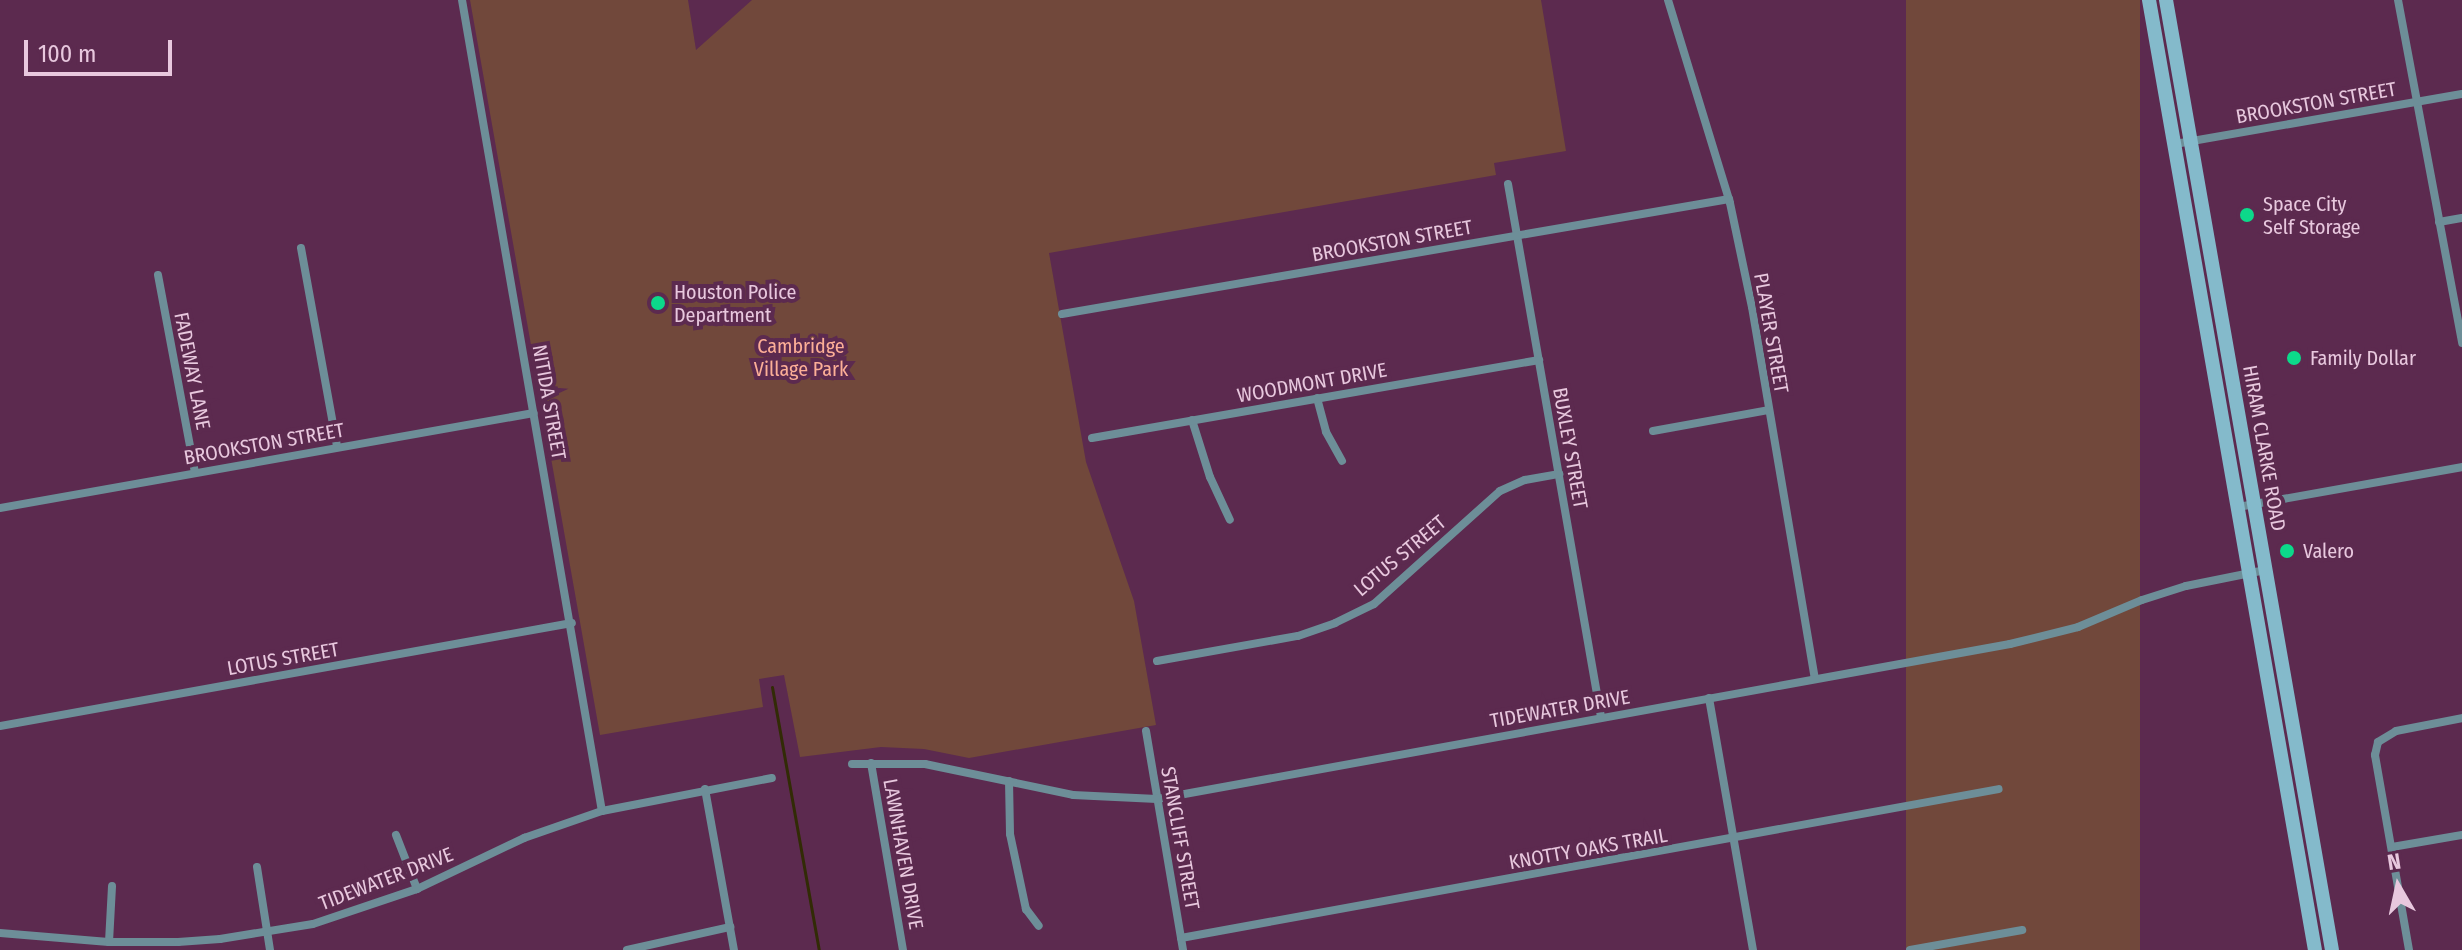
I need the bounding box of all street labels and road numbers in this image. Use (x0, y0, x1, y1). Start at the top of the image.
street label: BROOKSTON STREET (2234, 77, 2398, 129)
street label: BROOKSTON STREET (1310, 215, 1474, 267)
street label: PLAYER STREET (1749, 271, 1793, 395)
street label: FADEWAY LANE (169, 310, 215, 432)
street label: NITIDA STREET (527, 343, 571, 461)
street label: WOODMONT DRIVE (1235, 358, 1389, 408)
street label: HIRAM CLARKE ROAD (2238, 363, 2290, 533)
street label: BUXLEY STREET (1548, 385, 1592, 511)
street label: BROOKSTON STREET (182, 418, 346, 470)
street label: LOTUS STREET (1349, 510, 1451, 602)
street label: LOTUS STREET (225, 637, 341, 681)
street label: TIDEWATER DRIVE (1488, 685, 1632, 733)
street label: STANCLIFF STREET (1156, 765, 1204, 911)
street label: LAWNHAVEN DRIVE (878, 777, 928, 931)
street label: KNOTTY OAKS TRAIL (1507, 823, 1669, 875)
street label: TIDEWATER DRIVE (316, 842, 456, 916)

